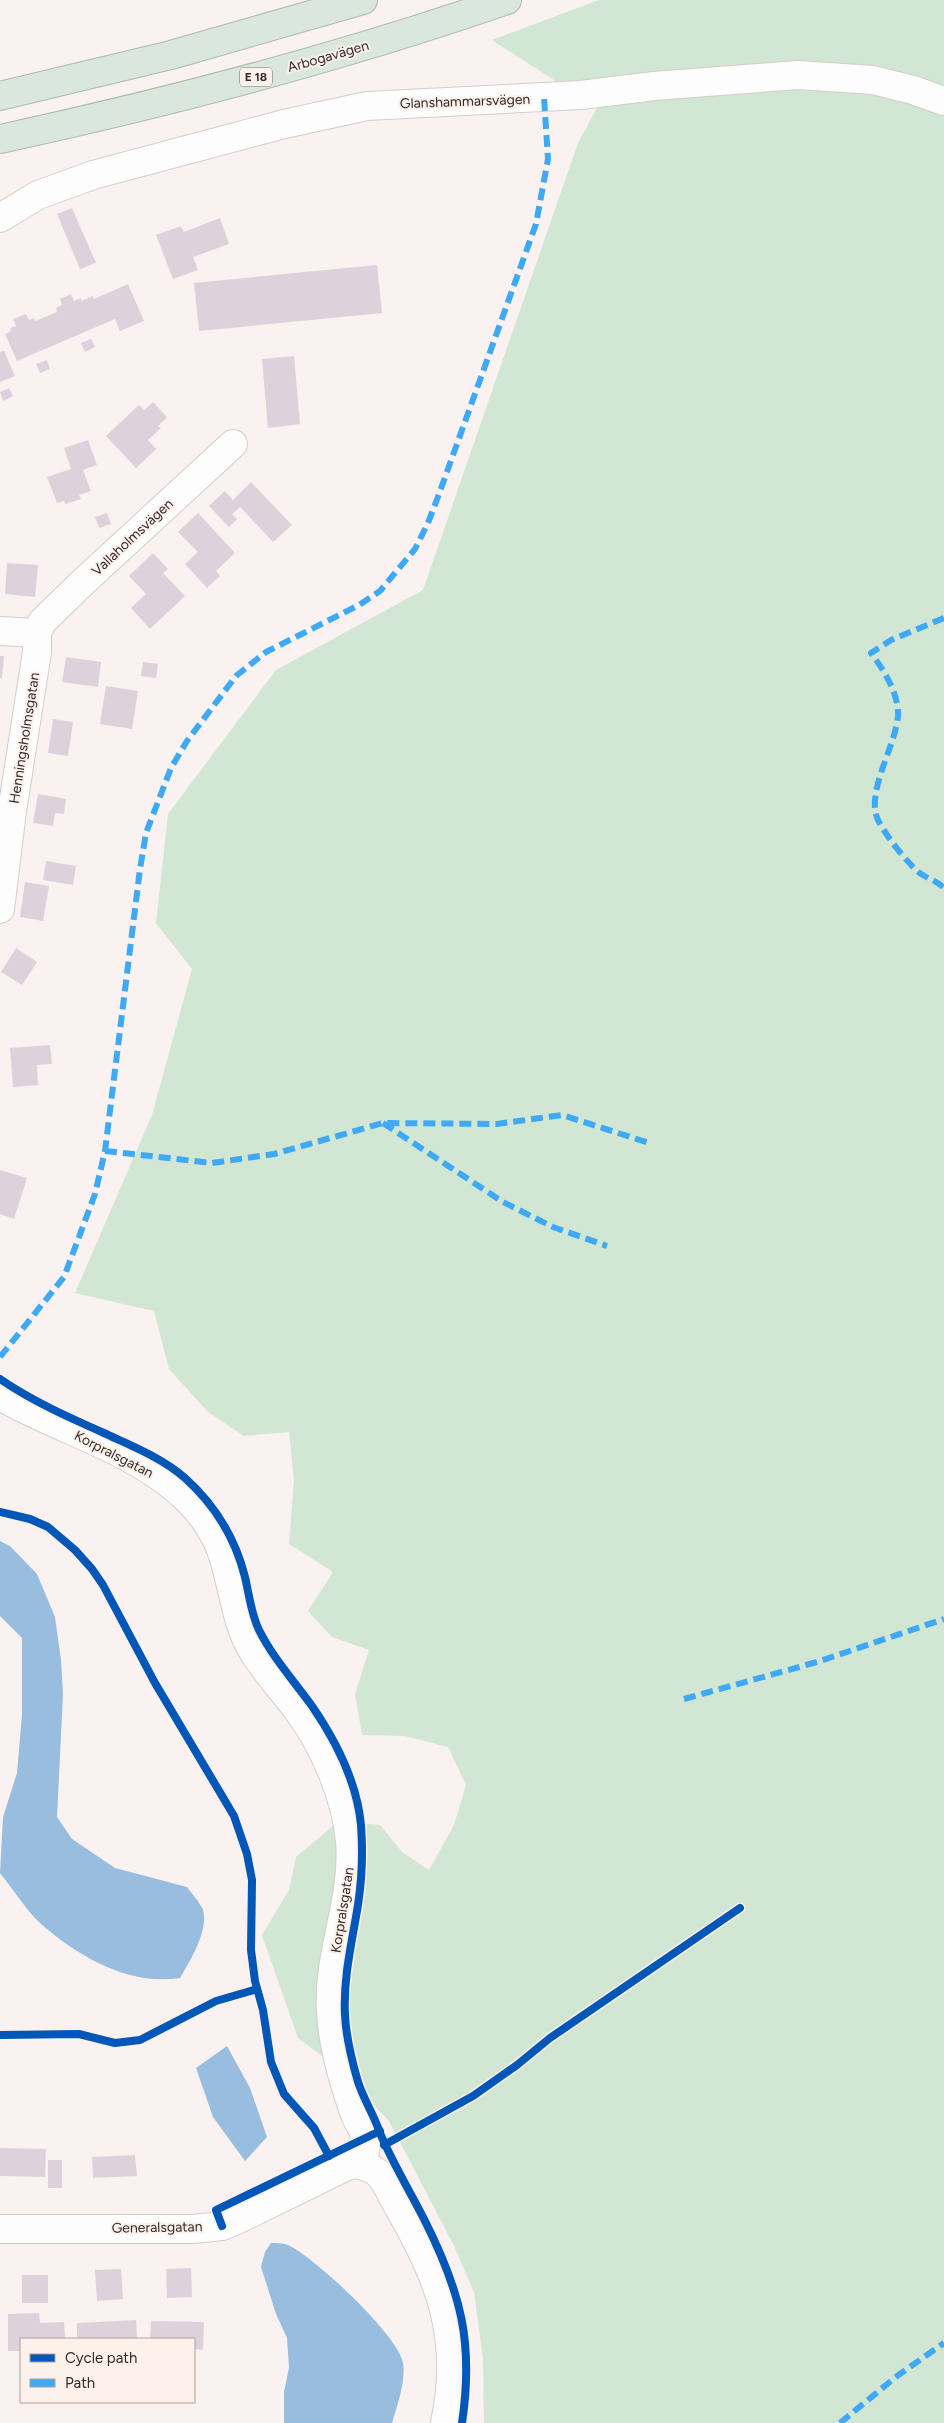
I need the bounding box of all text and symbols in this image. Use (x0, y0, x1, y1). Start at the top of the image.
street label: Arbogavägen (285, 37, 371, 76)
road number: E 18 (240, 68, 272, 86)
street label: Glanshammarsvägen (400, 91, 531, 112)
street label: Vallaholmsvägen (88, 495, 177, 579)
street label: Henningsholmsgatan (6, 671, 43, 805)
street label: Korpralsgatan (71, 1427, 156, 1482)
street label: Korpralsgatan (327, 1866, 358, 1954)
street label: Generalsgatan (111, 2218, 203, 2237)
legend (20, 2338, 195, 2403)
text: Cycle path (65, 2349, 137, 2367)
text: Path (65, 2374, 95, 2392)

